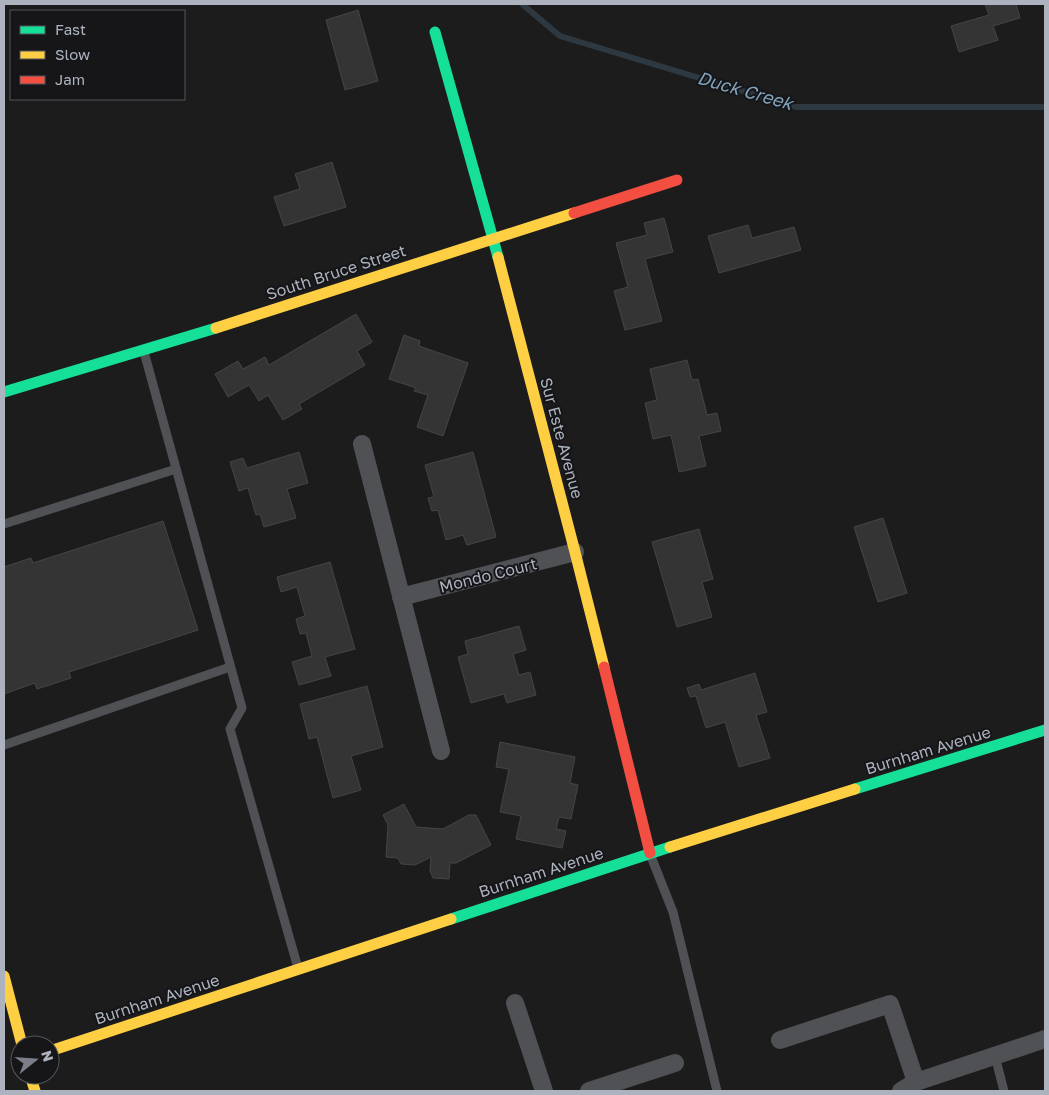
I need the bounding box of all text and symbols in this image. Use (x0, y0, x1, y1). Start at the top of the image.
legend (10, 10, 185, 100)
text: Fast (55, 20, 86, 38)
text: Slow (55, 45, 90, 63)
water label: Duck Creek (695, 66, 797, 115)
text: Jam (55, 70, 85, 88)
street label: South Bruce Street (264, 240, 408, 304)
street label: Sur Este Avenue (536, 375, 588, 501)
street label: Mondo Court (437, 553, 539, 597)
street label: Burnham Avenue (863, 721, 993, 779)
street label: Burnham Avenue (476, 842, 606, 902)
street label: Burnham Avenue (92, 969, 222, 1029)
north arrow (10, 1035, 60, 1085)
text: N (38, 1048, 58, 1064)

